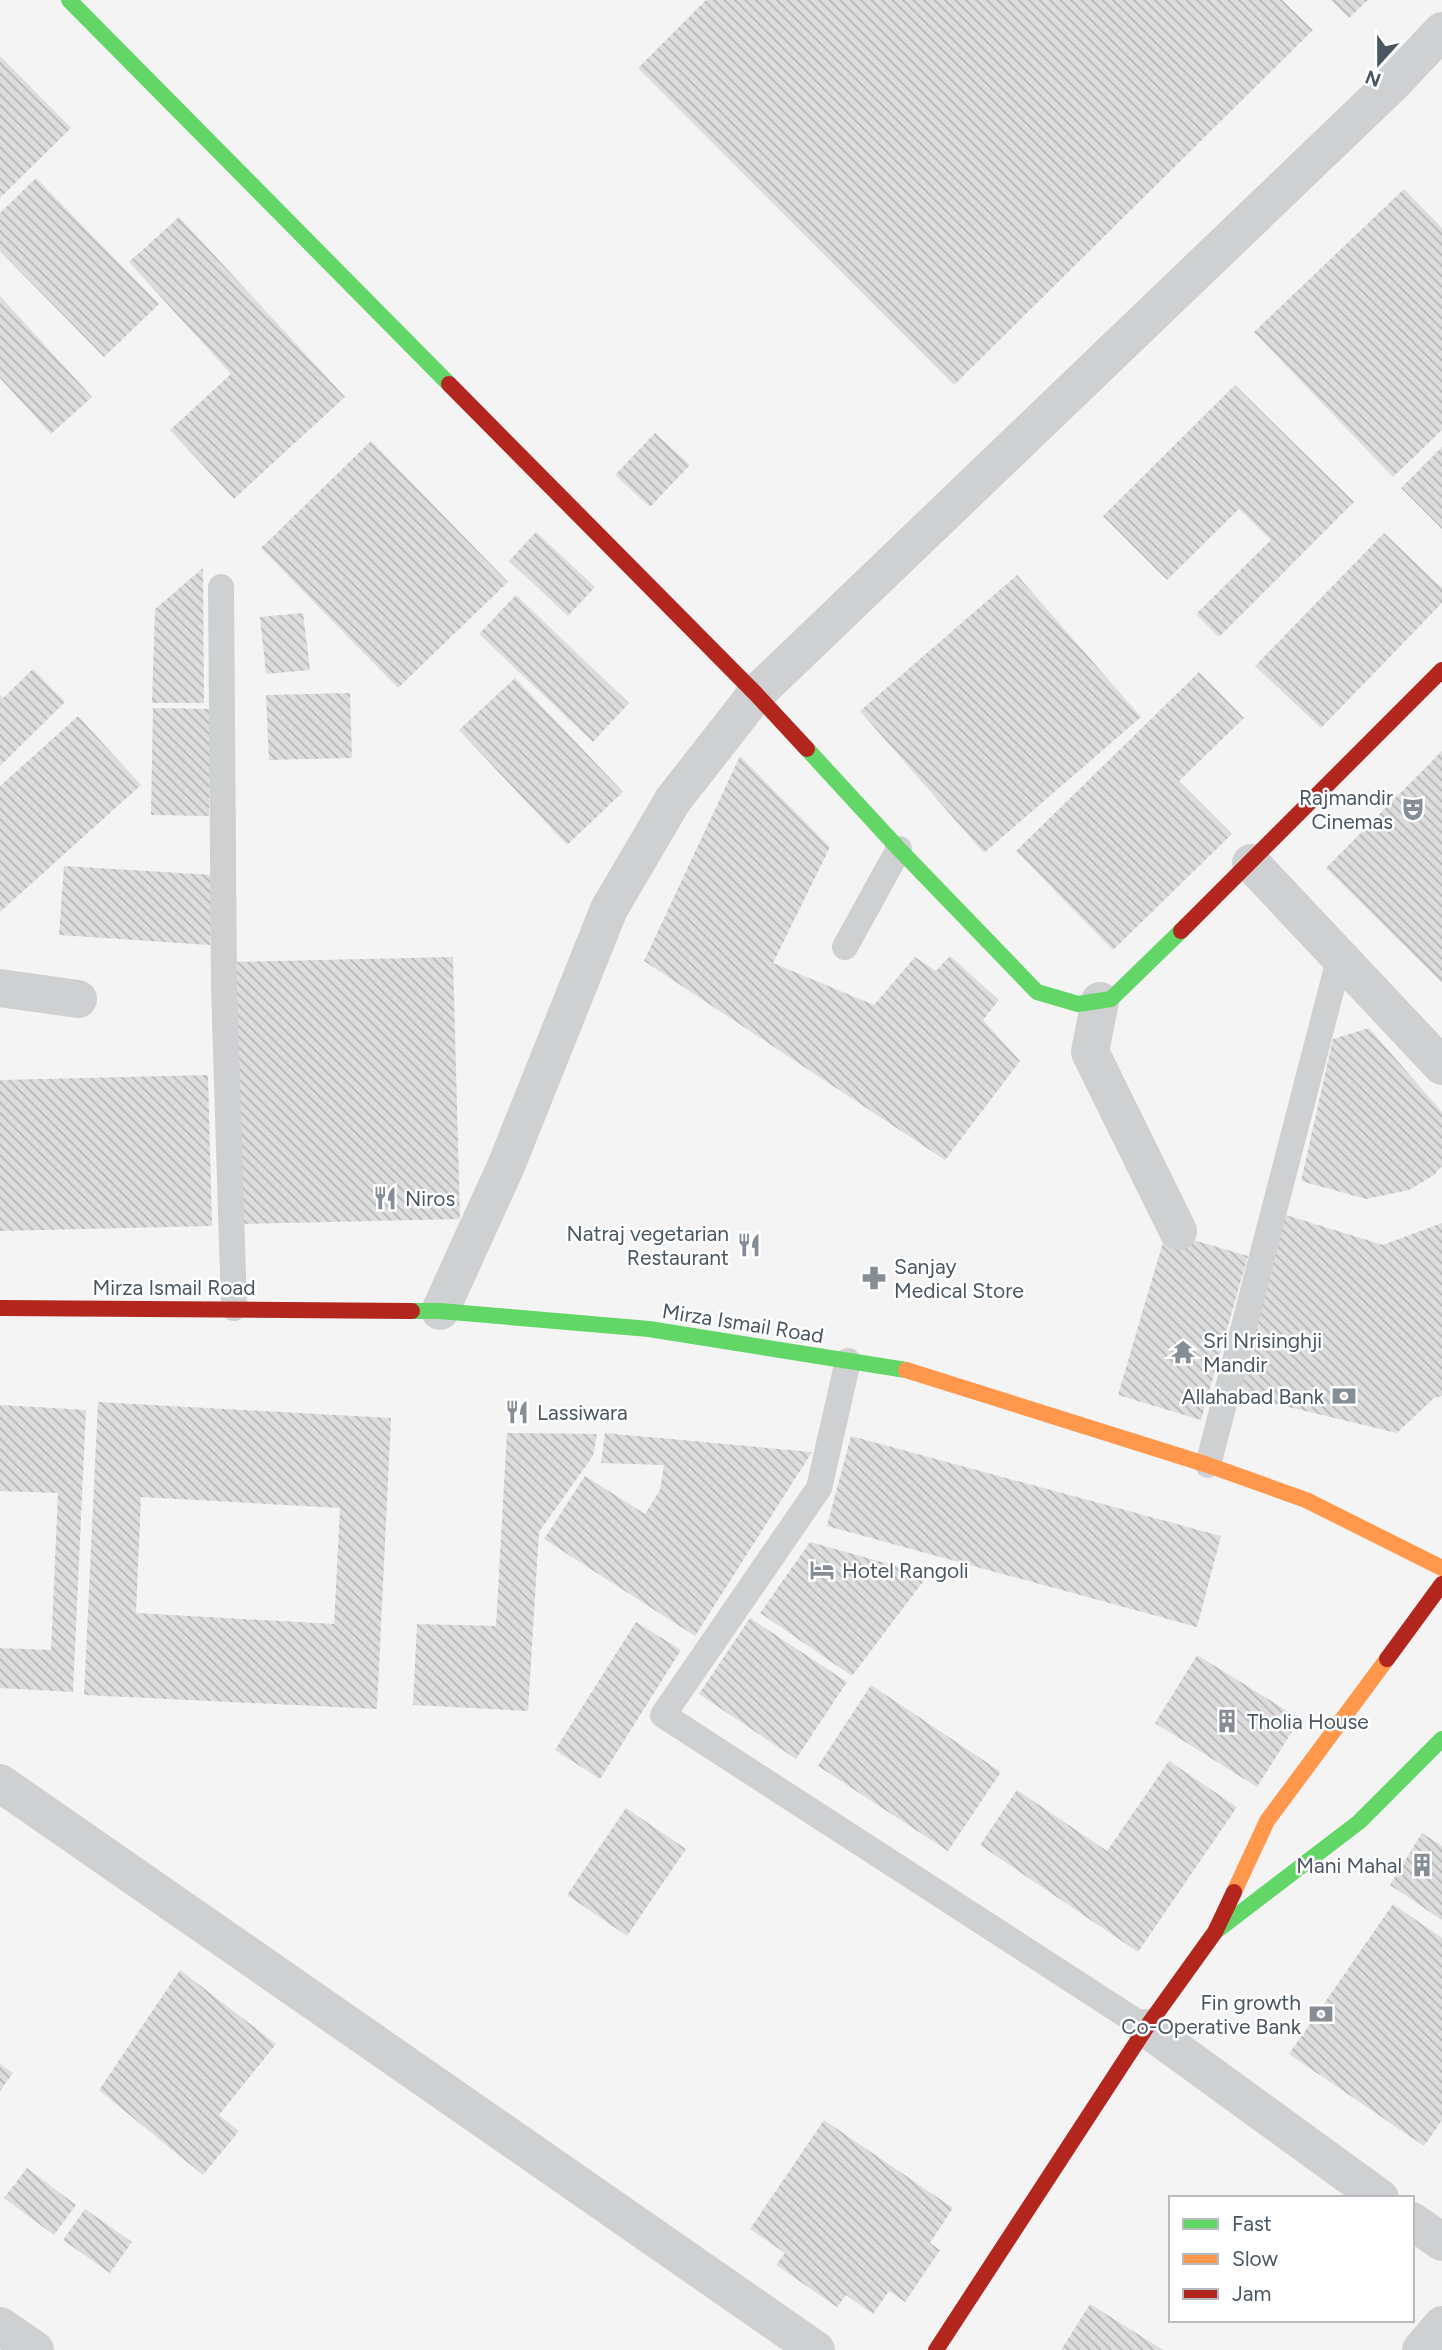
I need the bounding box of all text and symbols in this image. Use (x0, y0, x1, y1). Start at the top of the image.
north arrow (1344, 28, 1414, 98)
text: N (1362, 65, 1384, 92)
place label: Rajmandir Cinemas (1299, 785, 1393, 834)
theatre icon: Rajmandir Cinemas (1399, 795, 1427, 823)
restaurant icon: Niros (371, 1184, 399, 1212)
place label: Niros (405, 1186, 455, 1211)
place label: Natraj vegetarian Restaurant (567, 1221, 729, 1270)
restaurant icon: Natraj vegetarian Restaurant (735, 1231, 763, 1259)
place label: Sanjay Medical Store (894, 1254, 1024, 1303)
pharmacy icon: Sanjay Medical Store (860, 1264, 888, 1292)
street label: Mirza Ismail Road (92, 1275, 256, 1300)
street label: Mirza Ismail Road (661, 1298, 825, 1348)
place label: Sri Nrisinghji Mandir (1203, 1328, 1322, 1377)
temple icon: Sri Nrisinghji Mandir (1169, 1338, 1197, 1366)
bank icon: Allahabad Bank (1330, 1382, 1358, 1410)
place label: Allahabad Bank (1181, 1384, 1325, 1409)
restaurant icon: Lassiwara (503, 1398, 531, 1426)
place label: Lassiwara (537, 1400, 628, 1425)
hotel icon: Hotel Rangoli (808, 1556, 836, 1584)
place label: Hotel Rangoli (842, 1558, 969, 1583)
building icon: Tholia House (1213, 1707, 1241, 1735)
place label: Tholia House (1247, 1709, 1369, 1734)
building icon: Mani Mahal (1408, 1851, 1436, 1879)
place label: Mani Mahal (1296, 1853, 1402, 1878)
place label: Fin growth Co-Operative Bank (1121, 1990, 1302, 2039)
bank icon: Fin growth Co-Operative Bank (1307, 2000, 1335, 2028)
legend (1169, 2196, 1414, 2322)
text: Fast (1232, 2211, 1272, 2236)
text: Slow (1232, 2246, 1278, 2271)
text: Jam (1232, 2281, 1271, 2306)

